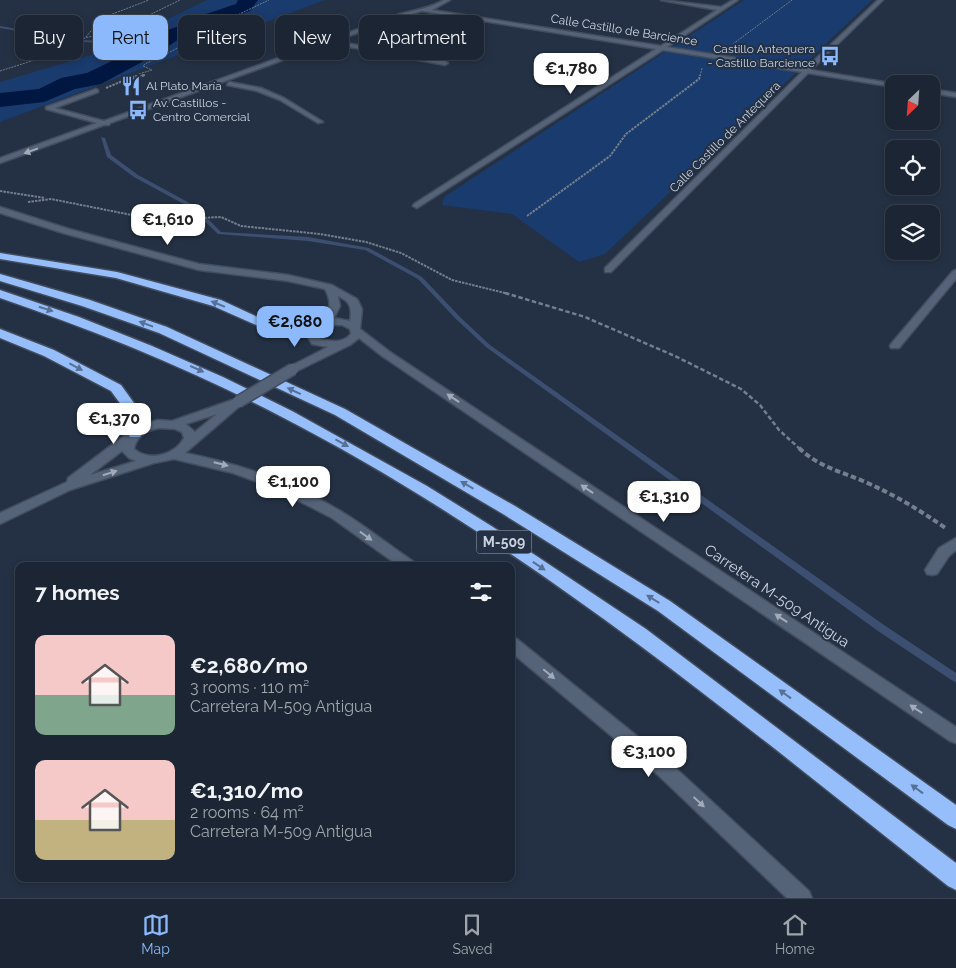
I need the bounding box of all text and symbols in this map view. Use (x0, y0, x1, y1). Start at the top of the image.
street label: Calle Castillo de Barcience (550, 11, 698, 49)
chip: Buy (15, 15, 83, 60)
chip: Rent (93, 15, 168, 60)
chip: Filters (178, 15, 265, 60)
chip: New (275, 15, 349, 60)
chip: Apartment (359, 15, 484, 60)
place label: Castillo Antequera - Castillo Barcience (708, 42, 815, 70)
bus stop icon: Castillo Antequera - Castillo Barcience (819, 45, 841, 67)
pin: €1,780 (530, 52, 612, 95)
text: €1,780 (545, 59, 597, 78)
restaurant icon: Al Plato María (120, 75, 142, 97)
north arrow (885, 75, 940, 130)
map controls (885, 75, 940, 260)
place label: Al Plato María (146, 79, 222, 93)
street label: Calle Castillo de Antequera (667, 79, 783, 195)
place label: Av. Castillos - Centro Comercial (153, 96, 251, 124)
bus stop icon: Av. Castillos - Centro Comercial (127, 99, 149, 121)
button: locate (885, 140, 940, 195)
one-way arrow (23, 148, 38, 155)
pin: €1,610 (127, 204, 209, 246)
button: layers (885, 205, 940, 260)
text: €1,610 (142, 210, 194, 229)
one-way arrow (210, 300, 225, 308)
one-way arrow (39, 306, 54, 313)
pin: €2,680 (254, 306, 336, 348)
text: €2,680 (268, 312, 322, 331)
one-way arrow (138, 320, 153, 327)
one-way arrow (69, 363, 84, 371)
one-way arrow (190, 366, 204, 374)
one-way arrow (287, 386, 301, 394)
one-way arrow (446, 393, 459, 403)
pin: €1,370 (73, 402, 155, 445)
text: €1,370 (88, 409, 140, 428)
one-way arrow (335, 439, 349, 447)
one-way arrow (214, 461, 229, 469)
pin: €1,100 (252, 466, 334, 508)
one-way arrow (103, 469, 118, 477)
text: €1,100 (267, 472, 319, 491)
pin: €1,310 (623, 480, 705, 523)
one-way arrow (460, 481, 473, 490)
one-way arrow (581, 484, 594, 494)
text: €1,310 (638, 487, 690, 506)
road number: M-509 (476, 530, 532, 554)
one-way arrow (359, 531, 373, 541)
street label: Carretera M-509 Antigua (701, 541, 853, 651)
one-way arrow (532, 561, 546, 571)
icon: filters (467, 578, 495, 606)
text: 7 homes (35, 580, 120, 605)
one-way arrow (646, 595, 659, 604)
one-way arrow (774, 613, 787, 623)
text: €2,680/mo (190, 653, 308, 678)
icon: home (75, 655, 135, 715)
one-way arrow (542, 668, 555, 679)
text: 3 rooms · 110 m² (190, 678, 309, 697)
one-way arrow (778, 689, 792, 699)
text: Carretera M-509 Antigua (190, 697, 372, 716)
one-way arrow (909, 704, 922, 714)
pin: €3,100 (608, 736, 690, 778)
text: €3,100 (623, 742, 675, 761)
text: €1,310/mo (190, 778, 303, 803)
icon: home (75, 780, 135, 840)
one-way arrow (910, 784, 923, 794)
one-way arrow (693, 796, 705, 808)
text: 2 rooms · 64 m² (190, 803, 304, 822)
text: Carretera M-509 Antigua (190, 822, 372, 841)
tab: Map (141, 911, 170, 957)
tab: Saved (452, 911, 492, 957)
tab: Home (775, 911, 815, 957)

